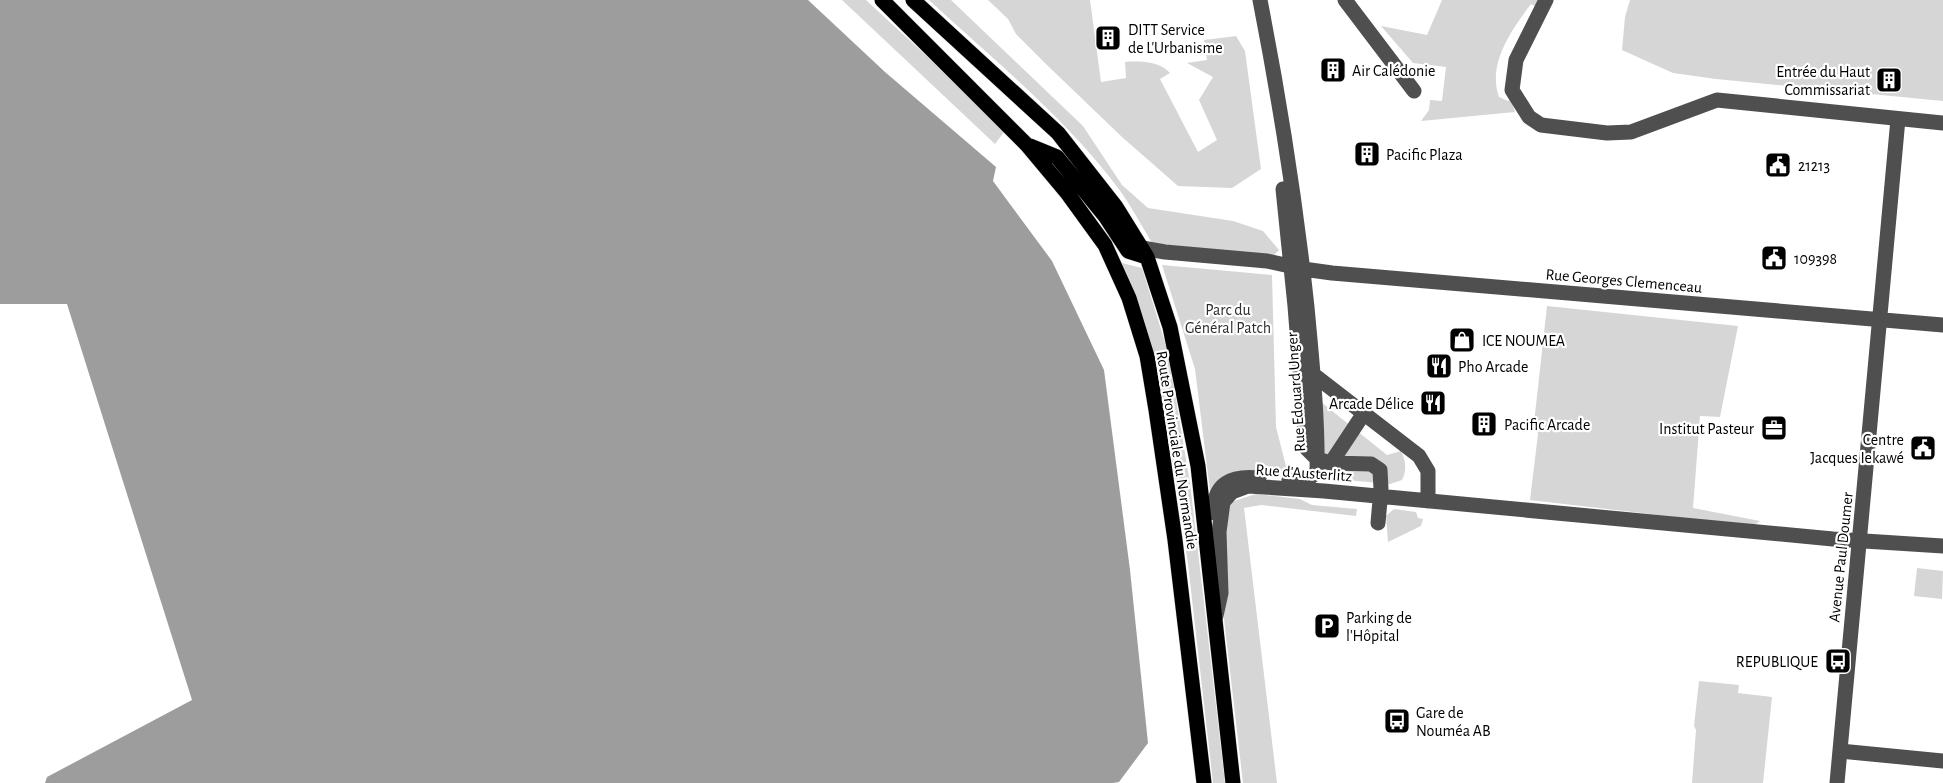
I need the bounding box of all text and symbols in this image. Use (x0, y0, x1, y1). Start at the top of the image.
place label: DITT Service de L'Urbanisme (1128, 22, 1223, 56)
building icon: DITT Service de L'Urbanisme (1093, 23, 1123, 53)
building icon: Air Calédonie (1318, 55, 1348, 85)
place label: Air Calédonie (1352, 63, 1435, 79)
place label: Entrée du Haut Commissariat (1776, 64, 1870, 98)
building icon: Entrée du Haut Commissariat (1874, 65, 1904, 95)
building icon: Pacific Plaza (1352, 139, 1382, 169)
place label: Pacific Plaza (1386, 147, 1463, 163)
public building icon: 21213 (1763, 150, 1793, 180)
place label: 21213 (1798, 158, 1830, 174)
public building icon: 109398 (1759, 243, 1789, 273)
place label: 109398 (1794, 251, 1837, 267)
street label: Rue Georges Clemenceau (1545, 266, 1703, 296)
park label: Parc du Général Patch (1185, 302, 1271, 336)
shop icon: ICE NOUMEA (1447, 325, 1477, 355)
street label: Rue Edouard Unger (1284, 331, 1308, 452)
place label: ICE NOUMEA (1482, 333, 1565, 349)
street label: Route Provinciale du Normandie (1153, 350, 1201, 551)
restaurant icon: Pho Arcade (1424, 351, 1454, 381)
place label: Pho Arcade (1458, 359, 1528, 375)
restaurant icon: Arcade Délice (1418, 388, 1448, 418)
place label: Arcade Délice (1329, 396, 1414, 412)
building icon: Pacific Arcade (1469, 409, 1499, 439)
office icon: Institut Pasteur (1759, 413, 1789, 443)
place label: Pacific Arcade (1504, 417, 1590, 433)
place label: Institut Pasteur (1659, 421, 1755, 437)
place label: Centre Jacques Iekawé (1810, 432, 1904, 466)
public building icon: Centre Jacques Iekawé (1908, 433, 1938, 463)
street label: Rue d'Austerlitz (1255, 462, 1353, 484)
street label: Avenue Paul Doumer (1826, 490, 1856, 623)
place label: Parking de l'Hôpital (1346, 610, 1412, 644)
parking icon: Parking de l'Hôpital (1312, 611, 1342, 641)
bus stop icon: REPUBLIQUE (1823, 646, 1853, 676)
place label: REPUBLIQUE (1736, 654, 1818, 671)
place label: Gare de Nouméa AB (1416, 705, 1491, 739)
bus stop icon: Gare de Nouméa AB (1382, 706, 1412, 736)

